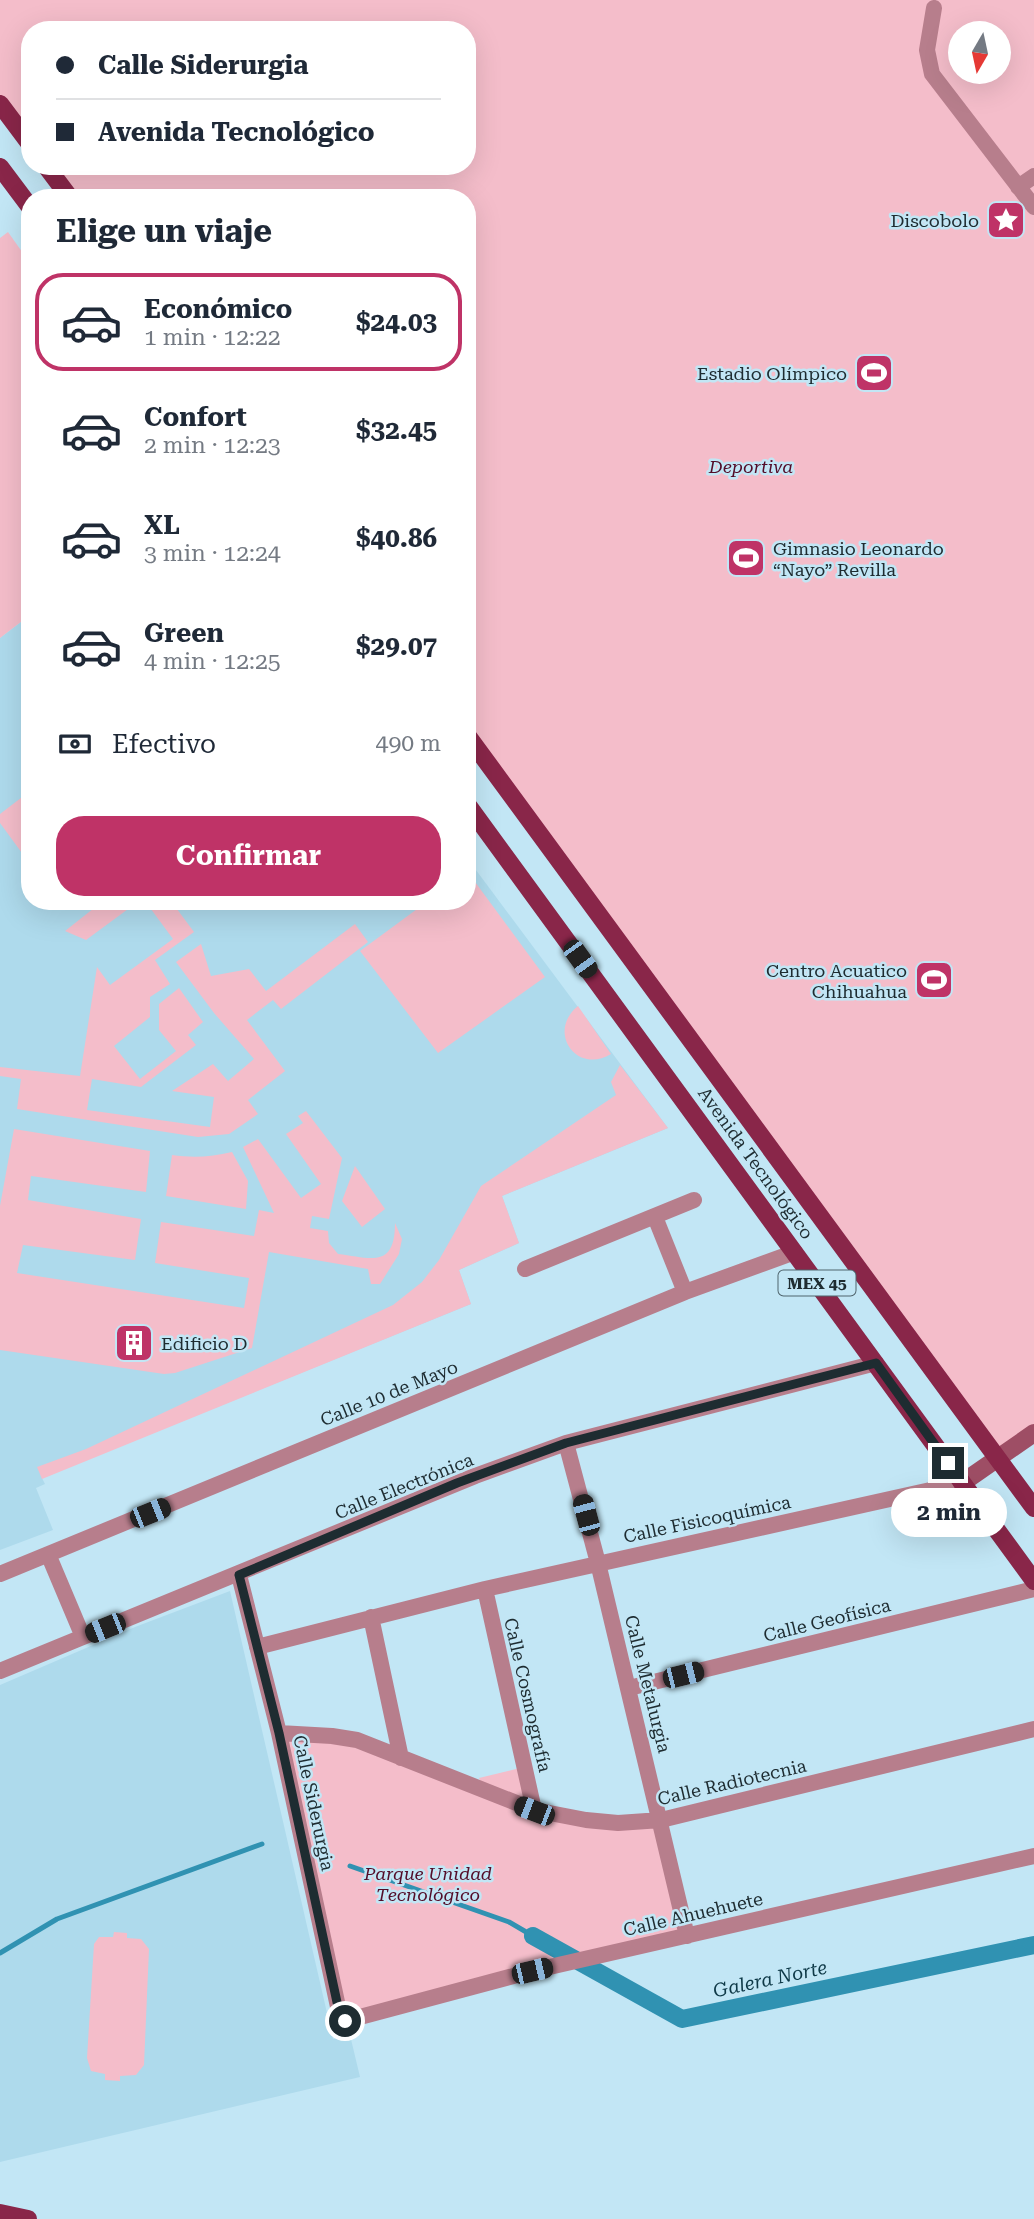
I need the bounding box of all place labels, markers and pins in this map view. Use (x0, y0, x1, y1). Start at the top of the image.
place icon: Discobolo (985, 199, 1027, 241)
place label: Discobolo (890, 210, 979, 231)
sports icon: Estadio Olímpico (853, 352, 895, 394)
place label: Estadio Olímpico (697, 363, 847, 384)
sports icon: Gimnasio Leonardo “Nayo” Revilla (725, 537, 767, 579)
place label: Gimnasio Leonardo “Nayo” Revilla (773, 538, 944, 580)
sports icon: Centro Acuatico Chihuahua (913, 959, 955, 1001)
place label: Centro Acuatico Chihuahua (766, 960, 907, 1002)
building icon: Edificio D (113, 1322, 155, 1364)
place label: Edificio D (161, 1333, 247, 1354)

